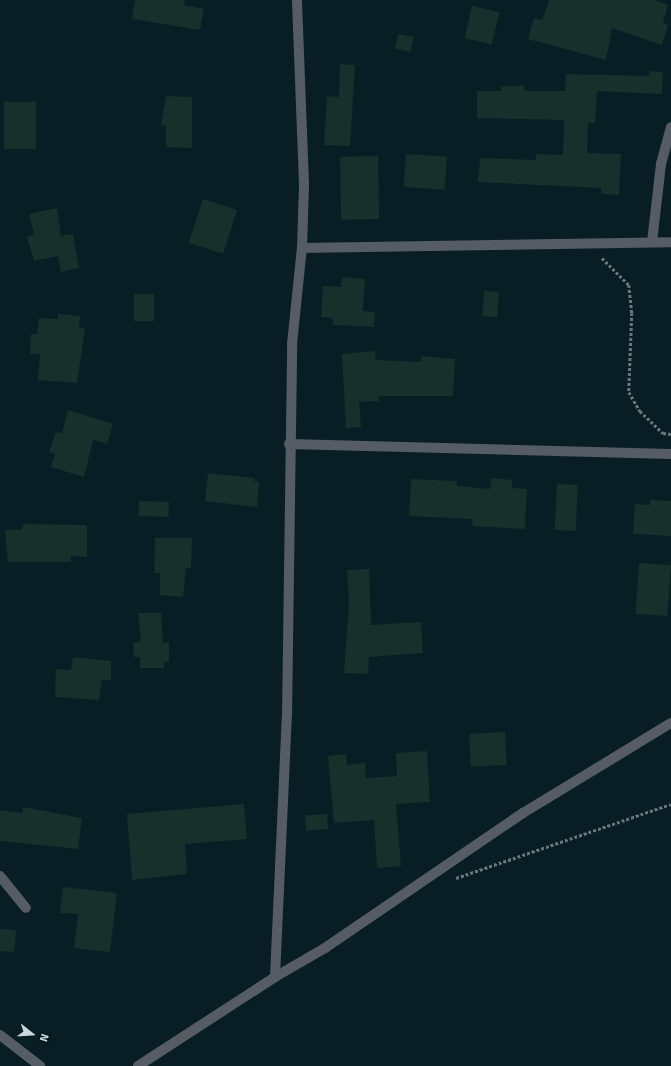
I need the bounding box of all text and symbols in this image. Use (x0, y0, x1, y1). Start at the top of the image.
north arrow (12, 1014, 52, 1054)
text: N (37, 1032, 51, 1043)

